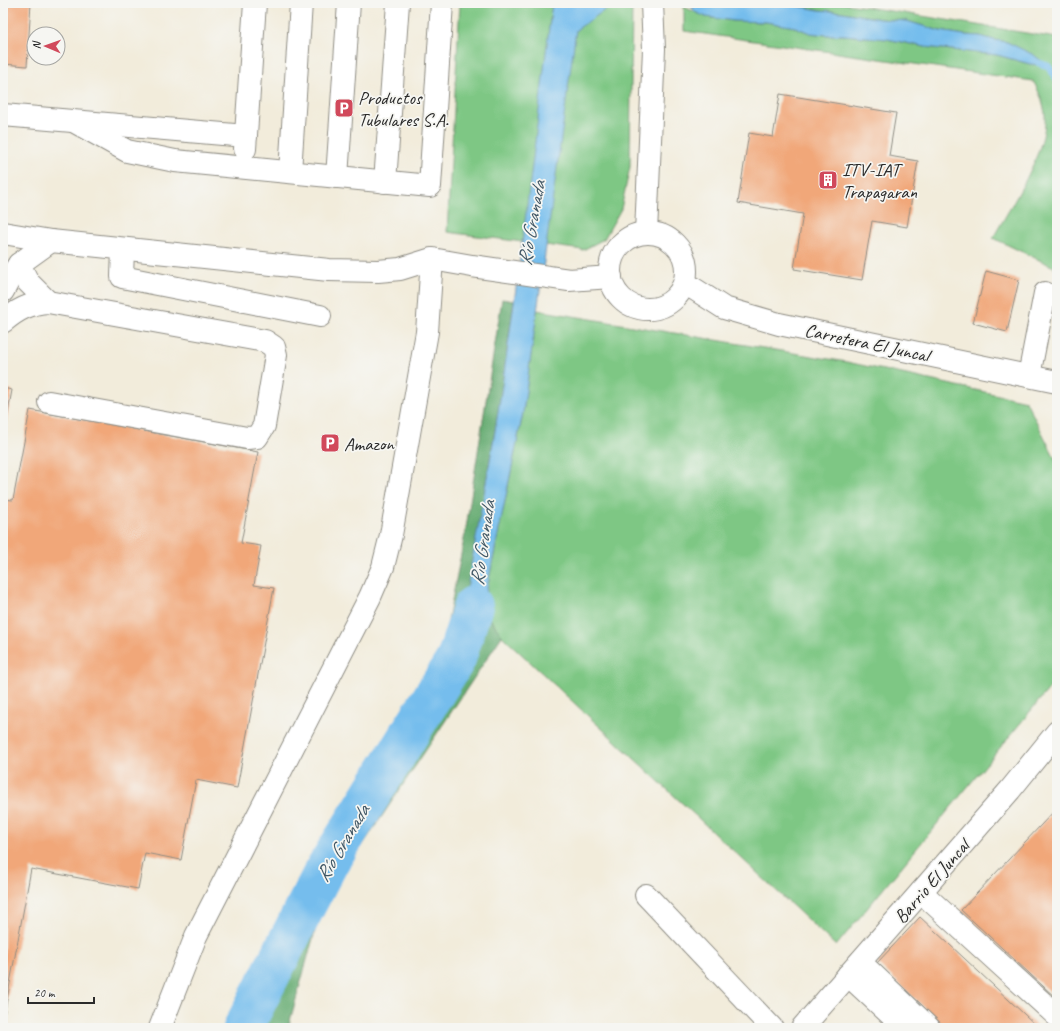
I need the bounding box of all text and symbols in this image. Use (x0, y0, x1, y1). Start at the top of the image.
north arrow (26, 26, 66, 66)
text: N (29, 40, 43, 49)
place label: Productos Tubulares S.A. (358, 86, 449, 132)
parking icon: Productos Tubulares S.A. (333, 97, 355, 119)
place label: ITV-IAT Trapagaran (842, 158, 918, 204)
building icon: ITV-IAT Trapagaran (817, 169, 839, 191)
water label: Río Granada (512, 177, 552, 267)
street label: Carretera El Juncal (803, 318, 935, 369)
parking icon: Amazon (319, 432, 341, 454)
place label: Amazon (344, 432, 395, 456)
water label: Río Granada (464, 497, 501, 587)
water label: Río Granada (310, 798, 376, 886)
street label: Barrio El Juncal (889, 832, 977, 928)
scale bar (28, 979, 94, 1005)
text: 20 m (34, 985, 56, 1001)

